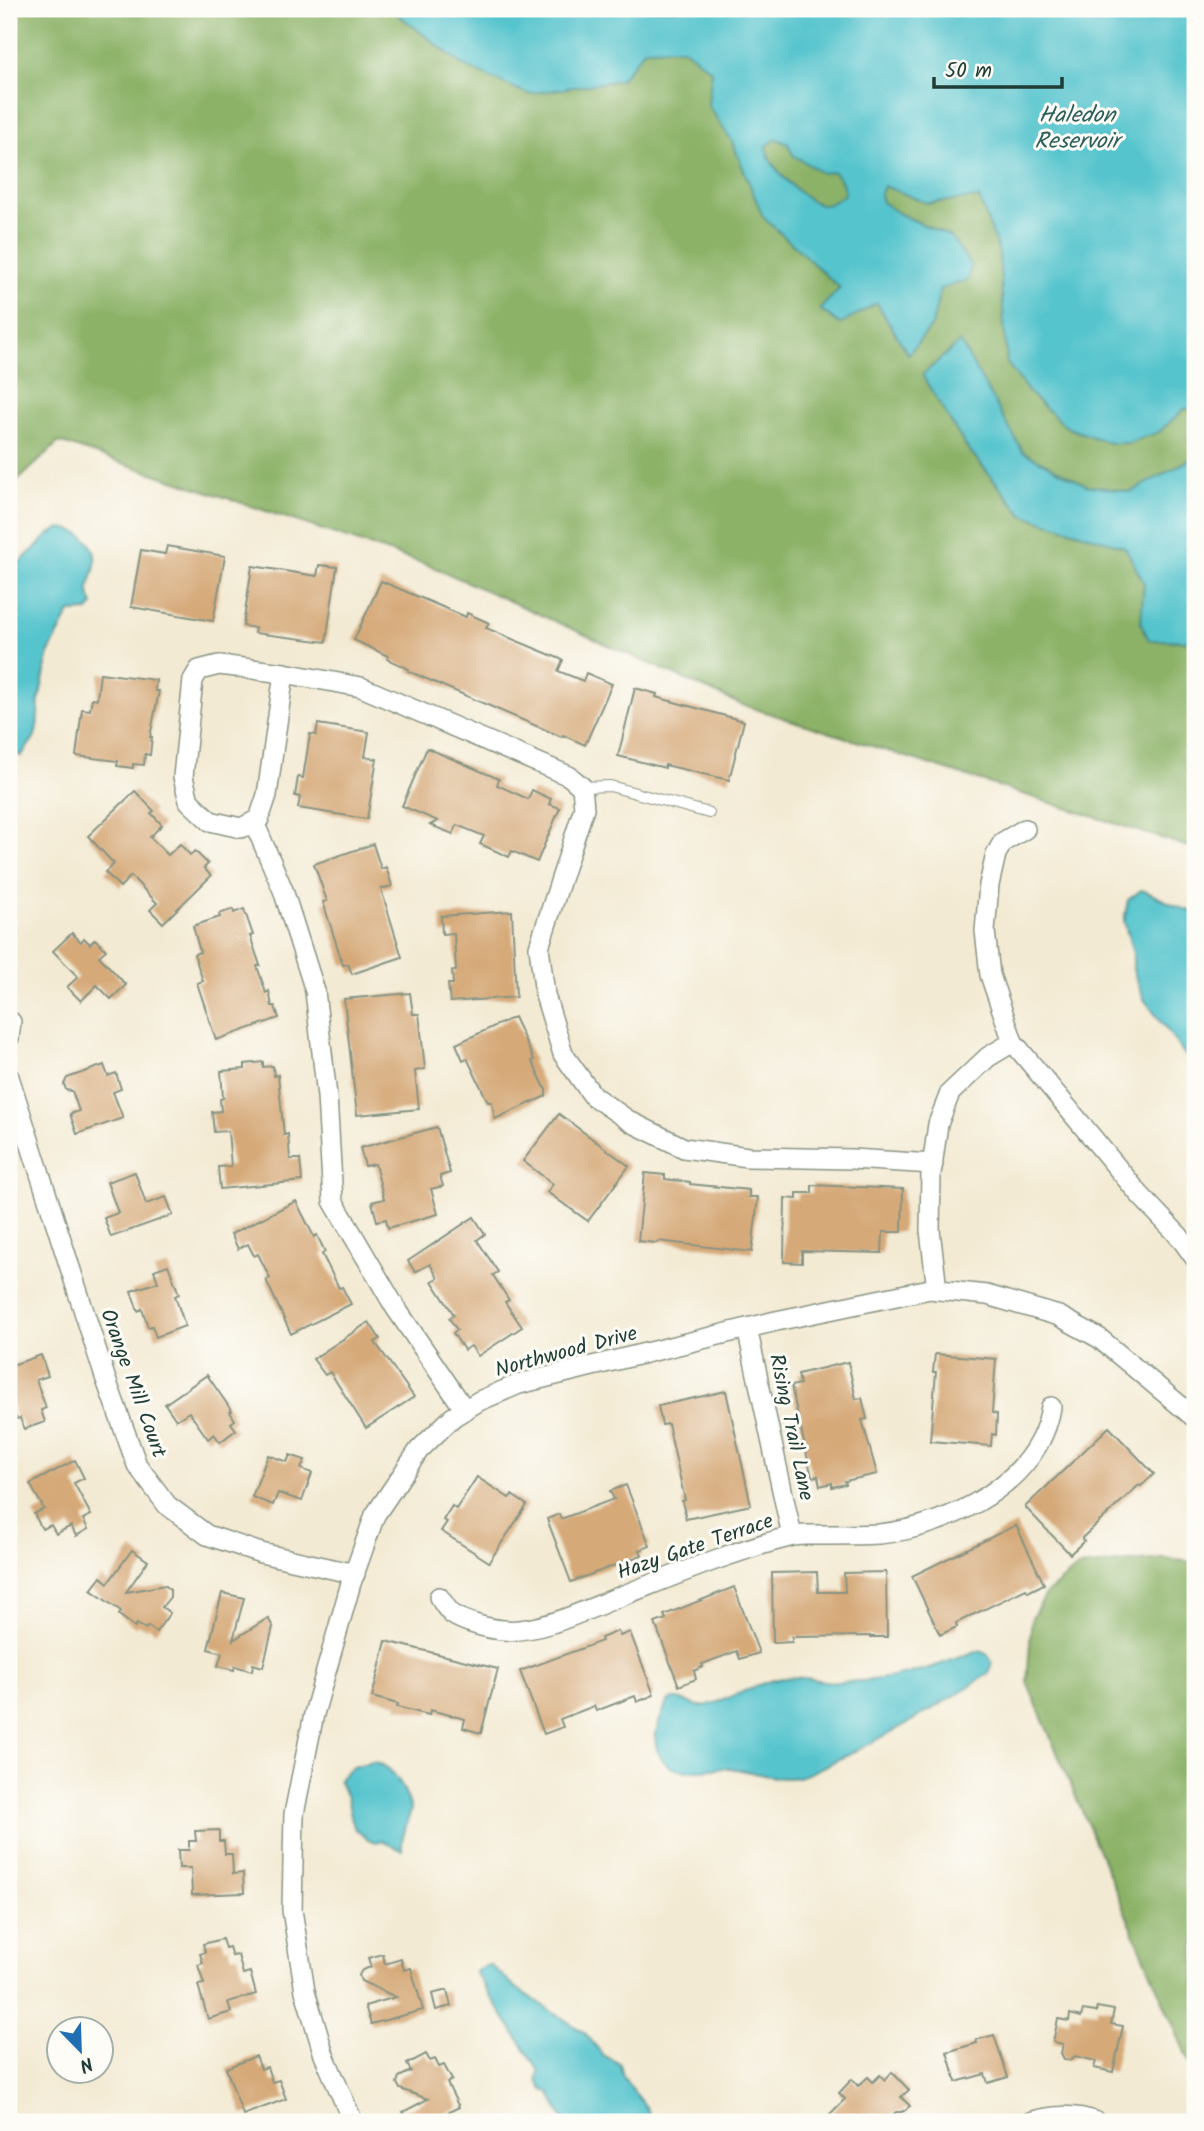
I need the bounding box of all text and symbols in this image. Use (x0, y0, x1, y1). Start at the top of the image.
scale bar (934, 46, 1062, 90)
text: 50 m (945, 55, 992, 88)
water label: Haledon Reservoir (1035, 98, 1124, 160)
street label: Orange Mill Court (90, 1304, 175, 1463)
street label: Northwood Drive (492, 1317, 642, 1387)
street label: Rising Trail Lane (759, 1351, 822, 1504)
street label: Hazy Gate Terrace (613, 1505, 779, 1590)
north arrow (46, 2016, 116, 2086)
text: N (74, 2048, 97, 2080)

